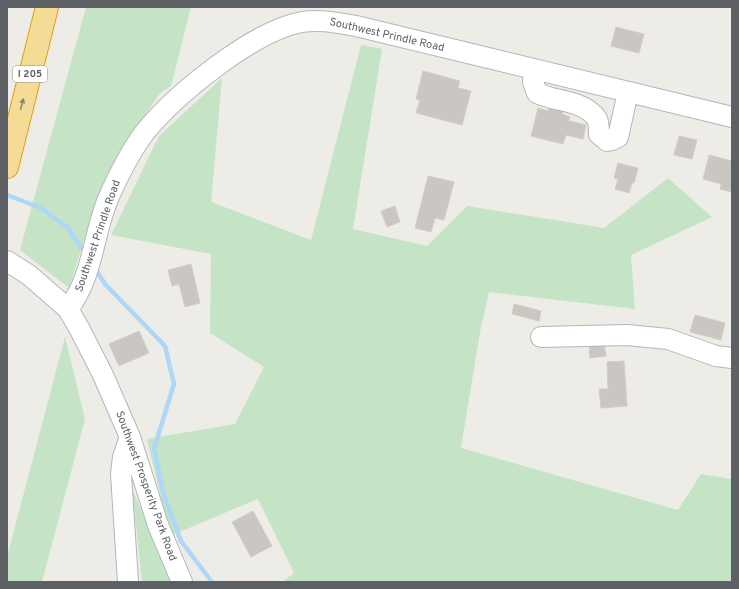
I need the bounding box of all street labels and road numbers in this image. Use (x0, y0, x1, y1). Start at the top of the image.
street label: Southwest Prindle Road (328, 15, 446, 55)
road number: I 205 (13, 66, 47, 82)
street label: Southwest Prindle Road (72, 178, 124, 294)
street label: Southwest Prosperity Park Road (112, 409, 180, 563)

